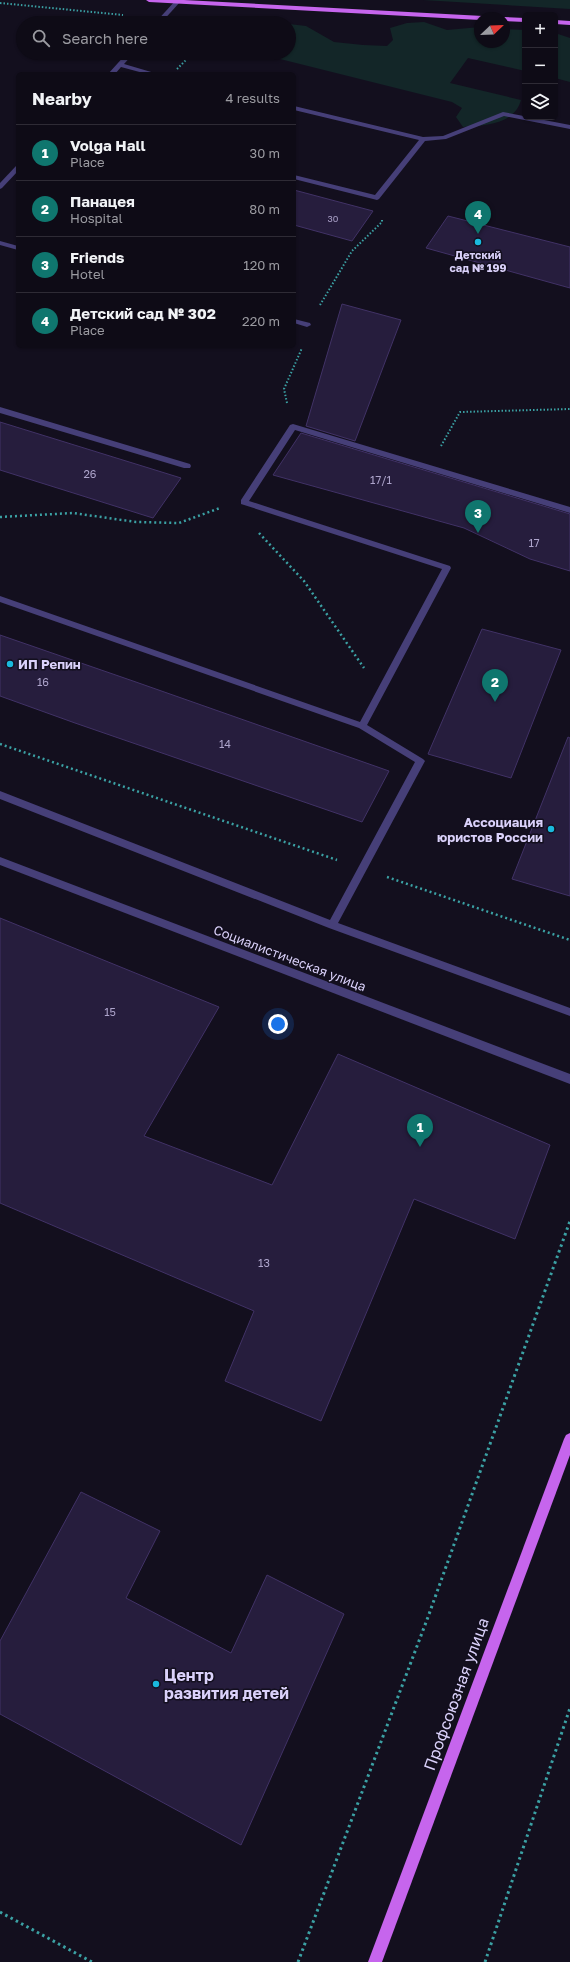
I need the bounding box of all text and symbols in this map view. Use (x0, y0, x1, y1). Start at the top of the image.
north arrow (474, 12, 510, 48)
map controls (522, 12, 558, 120)
button: + (522, 12, 558, 48)
search box (16, 16, 296, 60)
icon: search (30, 27, 52, 49)
text: Search here (62, 29, 148, 47)
button: − (522, 48, 558, 84)
button: layers (522, 84, 558, 120)
text: Nearby (32, 88, 92, 109)
text: 4 results (226, 90, 280, 106)
text: Volga Hall (70, 136, 146, 154)
text: 1 (42, 145, 48, 161)
text: 30 m (250, 145, 280, 161)
text: Place (70, 154, 105, 170)
text: Панацея (70, 192, 135, 210)
text: 2 (41, 201, 49, 217)
text: 80 m (249, 201, 280, 217)
pin: 4 (465, 201, 491, 234)
text: Hospital (70, 210, 123, 226)
house number: 30 (328, 213, 339, 224)
marker: Детский сад № 199 (473, 237, 483, 247)
text: Friends (70, 248, 124, 266)
place label: Детский сад № 199 (450, 248, 506, 274)
text: 3 (41, 257, 49, 273)
text: 120 m (243, 257, 280, 273)
text: Hotel (70, 266, 105, 282)
text: Детский сад № 302 (70, 304, 216, 322)
text: 4 (41, 313, 49, 329)
text: 220 m (242, 313, 280, 329)
text: Place (70, 322, 105, 338)
house number: 26 (83, 467, 97, 480)
house number: 17/1 (370, 473, 392, 486)
pin: 3 (465, 500, 491, 533)
house number: 17 (528, 536, 540, 549)
place label: ИП Репин (18, 656, 81, 672)
marker: ИП Репин (5, 659, 15, 669)
pin: 2 (482, 669, 508, 702)
house number: 16 (37, 675, 49, 688)
house number: 14 (219, 737, 231, 750)
place label: Ассоциация юристов России (437, 814, 543, 845)
marker: Ассоциация юристов России (546, 824, 556, 834)
street label: Социалистическая улица (211, 921, 369, 995)
house number: 15 (104, 1005, 116, 1018)
your location (268, 1014, 288, 1034)
pin: 1 (407, 1114, 433, 1147)
house number: 13 (258, 1256, 270, 1269)
street label: Профсоюзная улица (419, 1615, 493, 1773)
place label: Центр развития детей (164, 1665, 289, 1703)
marker: Центр развития детей (151, 1679, 161, 1689)

